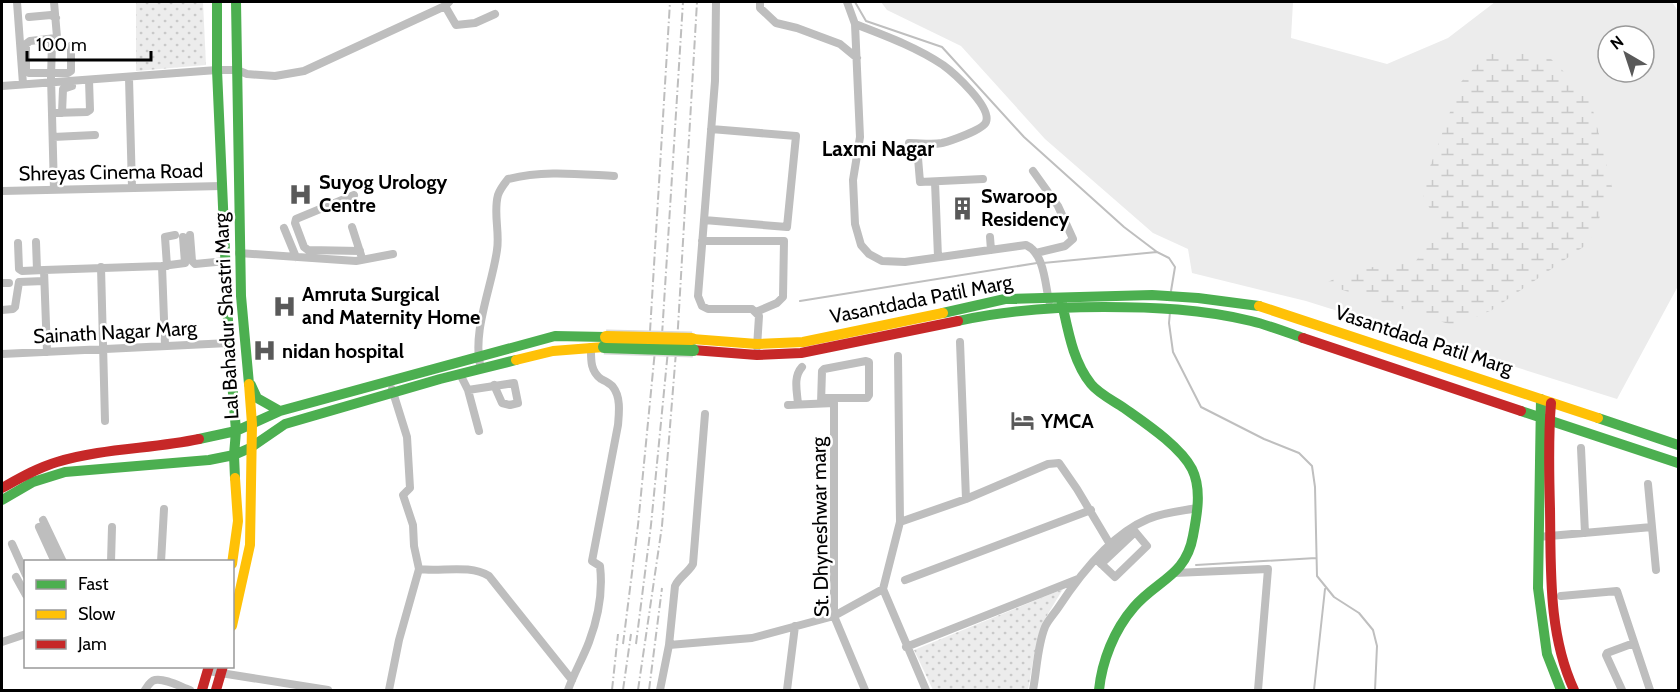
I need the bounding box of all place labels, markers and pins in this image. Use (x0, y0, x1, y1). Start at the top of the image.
place label: Suyog Urology Centre (319, 170, 447, 217)
hospital icon: Suyog Urology Centre (288, 181, 314, 207)
place label: Swaroop Residency (981, 184, 1070, 231)
building icon: Swaroop Residency (950, 195, 976, 221)
place label: Amruta Surgical and Maternity Home (302, 282, 480, 329)
hospital icon: Amruta Surgical and Maternity Home (271, 293, 297, 319)
hospital icon: nidan hospital (251, 338, 277, 364)
place label: nidan hospital (282, 339, 404, 363)
hotel icon: YMCA (1010, 408, 1036, 434)
place label: YMCA (1040, 409, 1094, 433)

